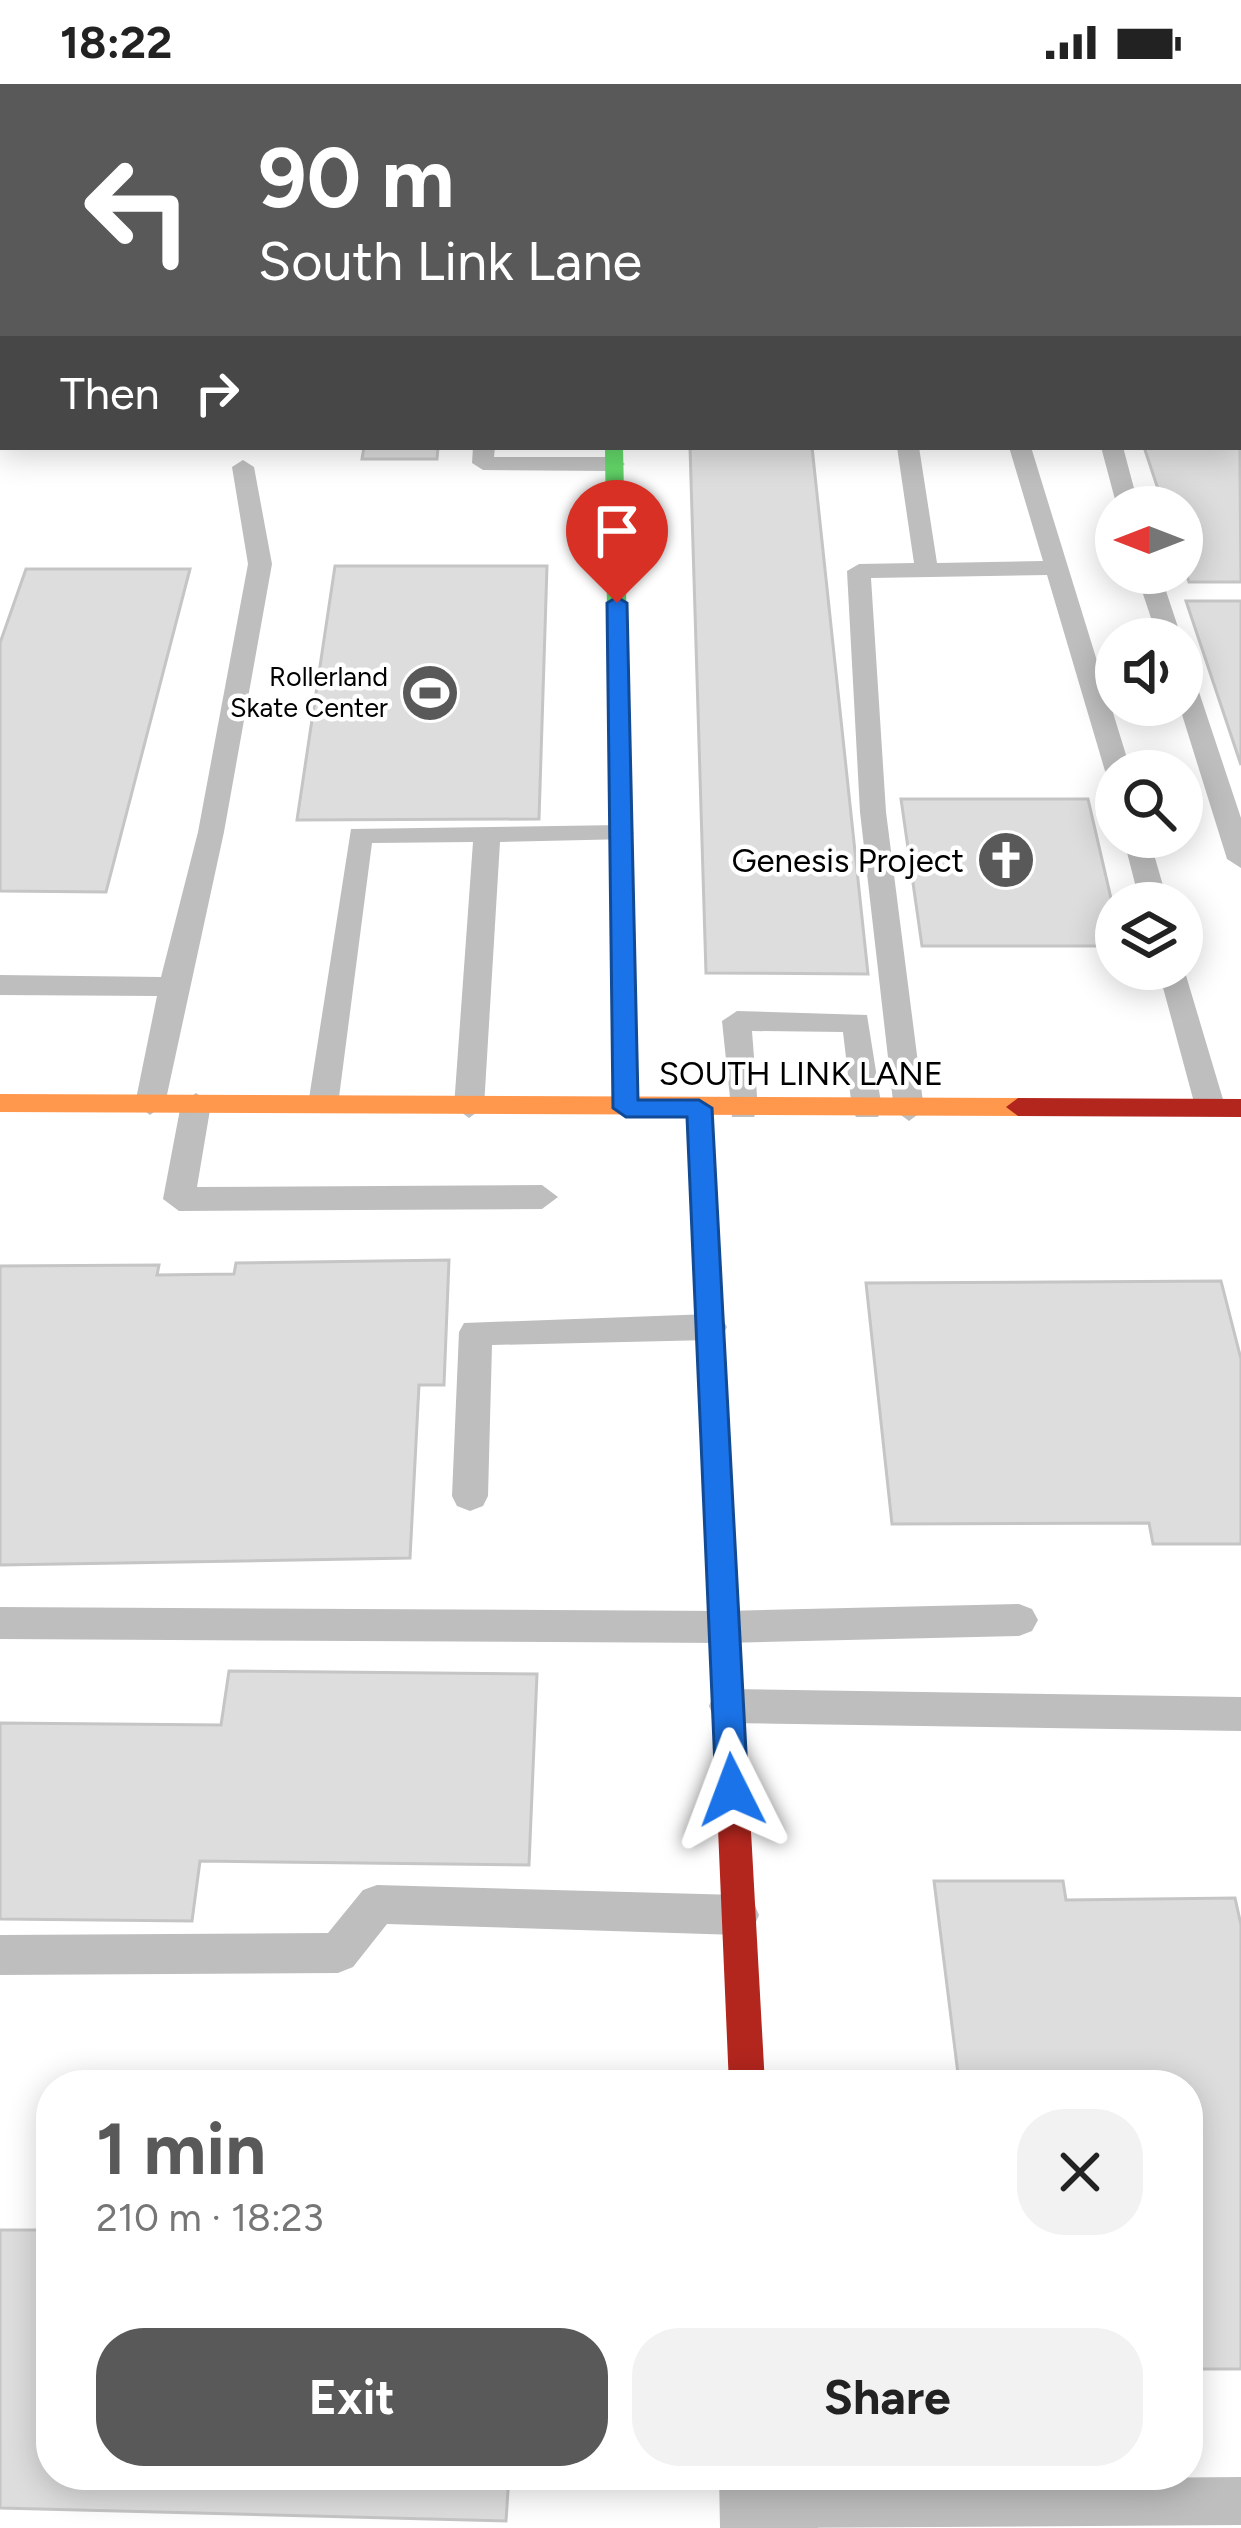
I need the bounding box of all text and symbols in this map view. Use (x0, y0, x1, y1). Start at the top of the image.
text: 18:22 (60, 15, 172, 69)
text: 90 m (258, 127, 454, 228)
icon: left (60, 132, 216, 288)
text: South Link Lane (258, 229, 642, 294)
icon: right (184, 360, 250, 426)
text: Then (60, 366, 160, 420)
pin (566, 480, 668, 603)
north arrow (1095, 486, 1203, 594)
map controls (1095, 486, 1203, 990)
icon: arrive (584, 498, 650, 564)
button: sound (1095, 618, 1203, 726)
place label: Rollerland Skate Center (230, 660, 388, 724)
sports icon: Rollerland Skate Center (399, 662, 461, 724)
button: search (1095, 750, 1203, 858)
church icon: Genesis Project (975, 829, 1037, 891)
place label: Genesis Project (731, 841, 964, 880)
button: layers (1095, 882, 1203, 990)
street label: SOUTH LINK LANE (659, 1054, 943, 1093)
position arrow (669, 1727, 795, 1853)
text: 1 min (96, 2106, 266, 2192)
button: close (1017, 2109, 1143, 2235)
text: 210 m · 18:23 (96, 2194, 324, 2241)
button: Exit (96, 2328, 608, 2466)
button: Share (632, 2328, 1143, 2466)

